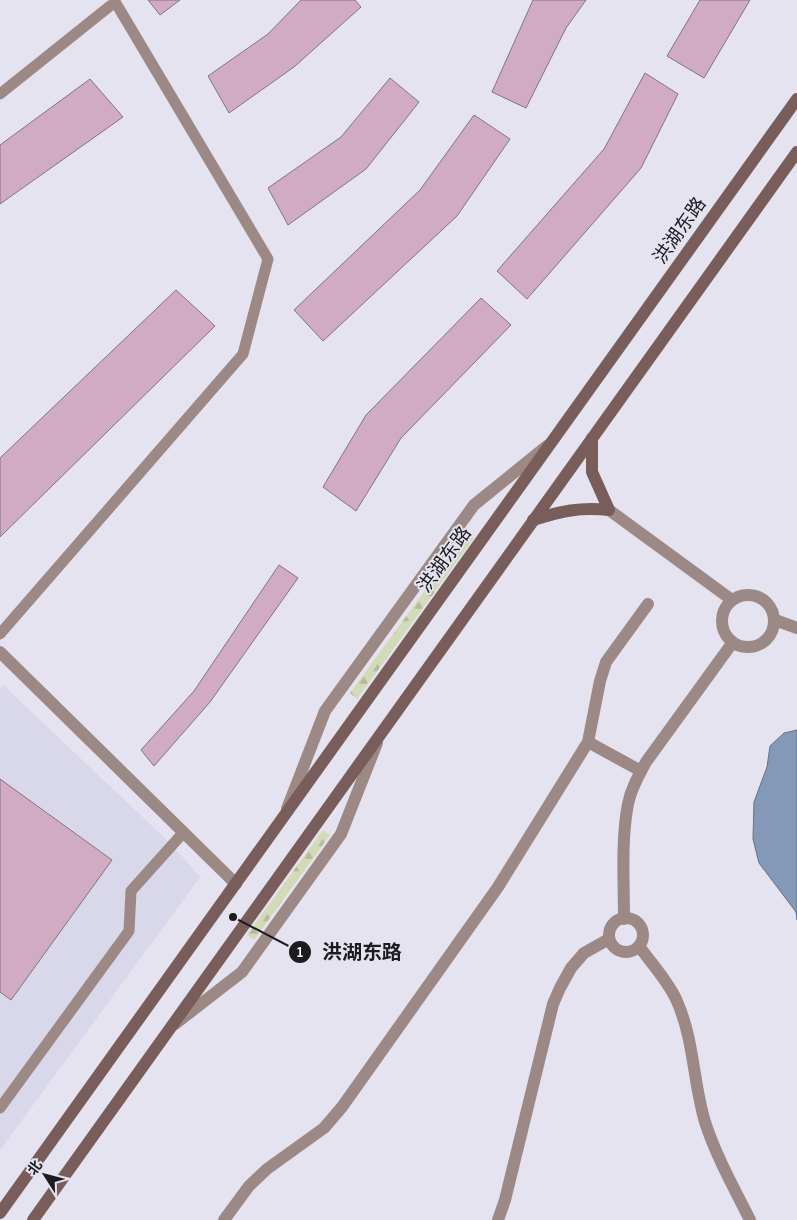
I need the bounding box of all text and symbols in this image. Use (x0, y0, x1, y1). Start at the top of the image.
street label: 洪湖东路 (649, 193, 711, 269)
street label: 洪湖东路 (413, 522, 477, 598)
callout: 洪湖东路 (287, 934, 412, 969)
text: 洪湖东路 (322, 941, 402, 965)
text: 1 (297, 943, 303, 962)
north arrow (20, 1150, 70, 1200)
text: 北 (24, 1157, 46, 1178)

